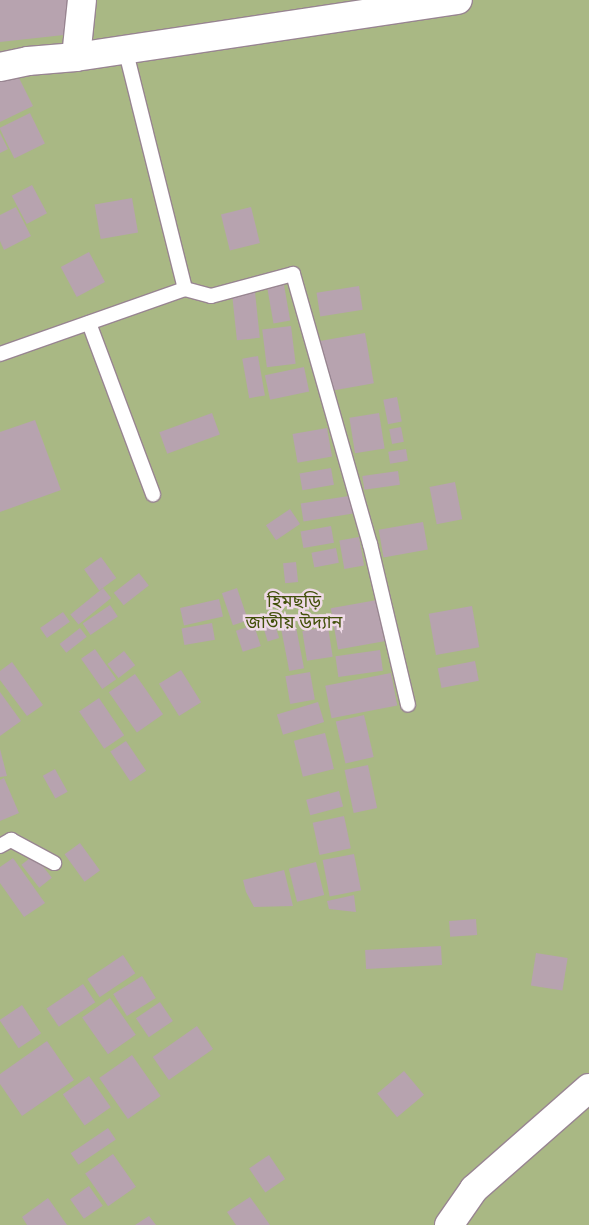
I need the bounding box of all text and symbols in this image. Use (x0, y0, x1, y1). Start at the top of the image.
park label: হিমছড়ি জাতীয় উদ্যান (246, 591, 342, 634)

